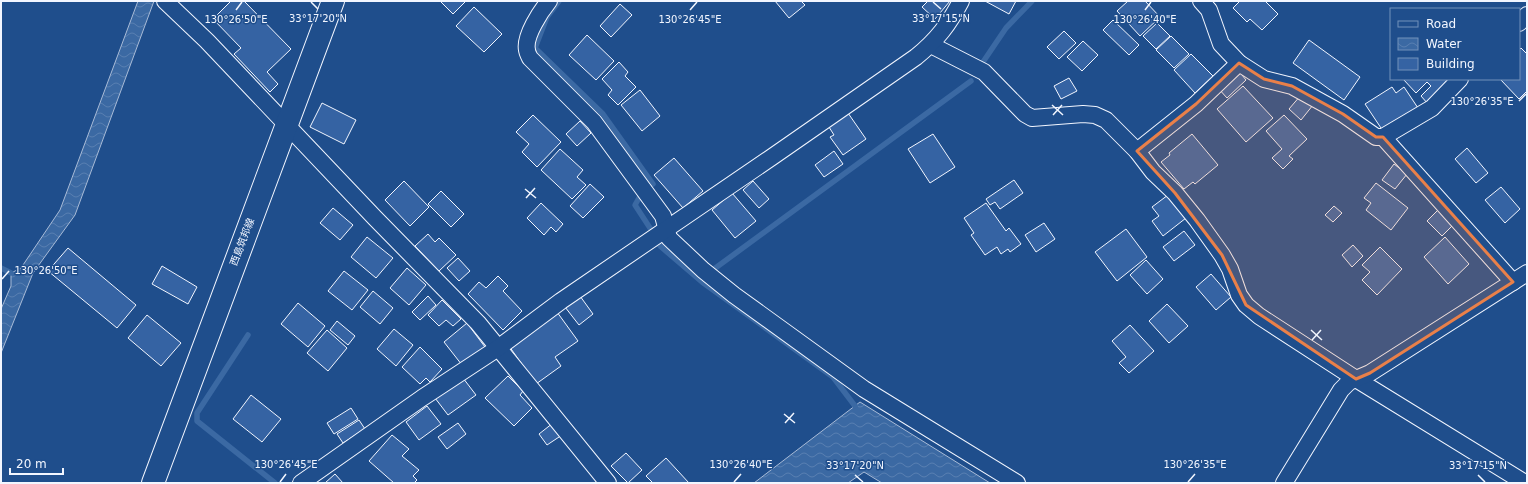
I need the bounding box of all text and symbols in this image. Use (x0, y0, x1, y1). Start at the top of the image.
legend (1390, 8, 1520, 80)
text: 33°17'20"N (289, 13, 347, 24)
text: 33°17'15"N (912, 13, 970, 24)
text: 130°26'50"E (204, 14, 268, 25)
text: 130°26'45"E (658, 14, 722, 25)
text: 130°26'40"E (1113, 14, 1177, 25)
text: Road (1426, 17, 1456, 31)
text: Water (1426, 37, 1462, 51)
text: Building (1426, 57, 1475, 71)
text: 130°26'35"E (1450, 96, 1514, 107)
street label: 西島筑邦線 (228, 217, 256, 267)
text: 130°26'50"E (14, 265, 78, 276)
scale bar (10, 450, 63, 476)
text: 20 m (16, 457, 47, 471)
text: 130°26'45"E (254, 459, 318, 470)
text: 130°26'40"E (709, 459, 773, 470)
text: 130°26'35"E (1163, 459, 1227, 470)
text: 33°17'20"N (826, 460, 884, 471)
text: 33°17'15"N (1449, 460, 1507, 471)

